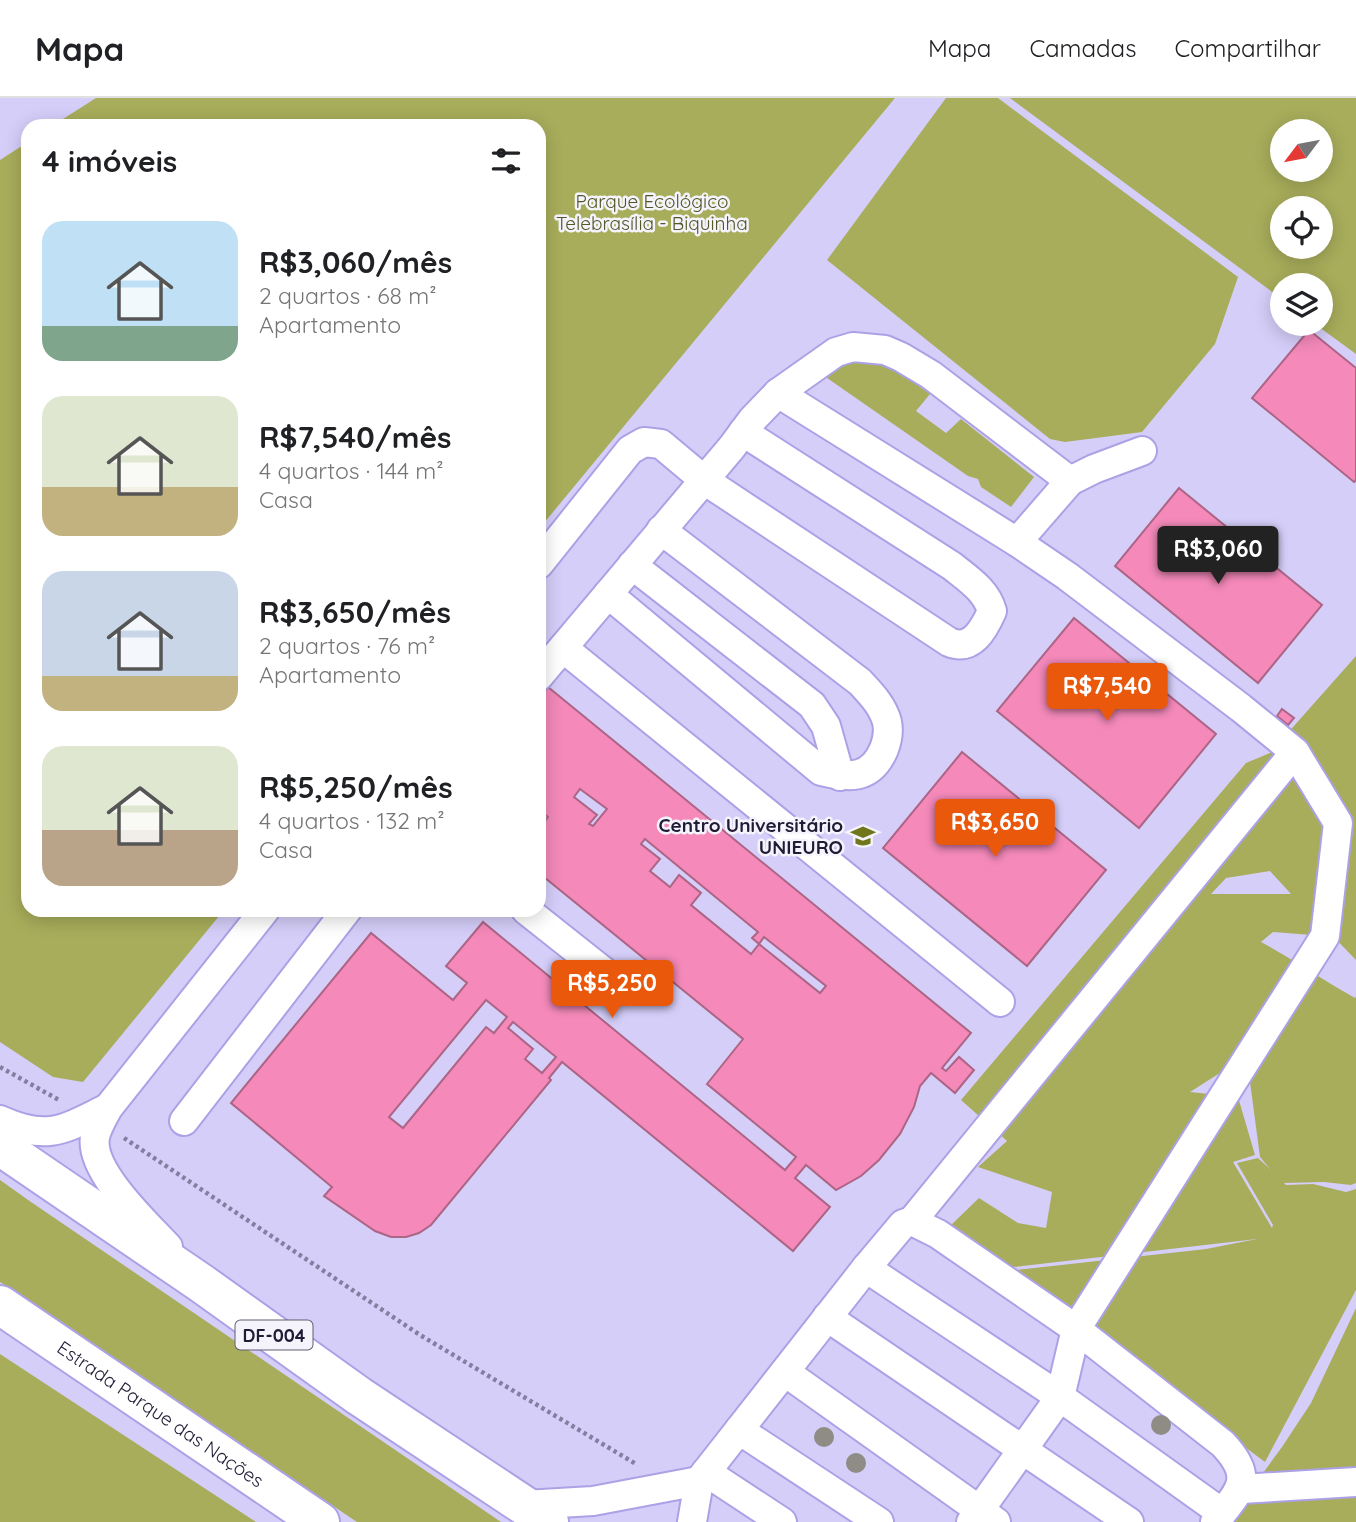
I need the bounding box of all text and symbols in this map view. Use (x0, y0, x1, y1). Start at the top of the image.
text: Mapa (35, 28, 124, 69)
text: Mapa (928, 33, 991, 63)
text: Camadas (1029, 33, 1136, 63)
text: Compartilhar (1174, 33, 1321, 63)
north arrow (1270, 119, 1334, 182)
map controls (1270, 119, 1333, 336)
text: 4 imóveis (42, 142, 177, 180)
icon: filters (487, 142, 525, 180)
park label: Parque Ecológico Telebrasília - Biquinha (556, 189, 748, 235)
button: locate (1270, 196, 1333, 259)
text: R$3,060/mês (259, 243, 452, 281)
icon: home (98, 249, 182, 333)
button: layers (1270, 273, 1333, 336)
text: 2 quartos · 68 m² (259, 281, 437, 310)
text: Apartamento (259, 310, 401, 339)
text: R$7,540/mês (259, 418, 452, 456)
icon: home (98, 424, 182, 508)
text: 4 quartos · 144 m² (259, 456, 444, 485)
text: Casa (259, 485, 313, 514)
pin: R$3,060 (1153, 526, 1283, 586)
text: R$3,060 (1173, 534, 1263, 563)
text: R$3,650/mês (259, 593, 451, 631)
icon: home (98, 599, 182, 683)
text: 2 quartos · 76 m² (259, 631, 435, 660)
text: Apartamento (259, 660, 401, 689)
pin: R$7,540 (1042, 664, 1172, 723)
text: R$7,540 (1063, 671, 1151, 700)
text: R$5,250/mês (259, 768, 453, 806)
icon: home (98, 774, 182, 858)
pin: R$3,650 (930, 800, 1060, 859)
text: 4 quartos · 132 m² (259, 806, 444, 835)
text: R$3,650 (951, 807, 1039, 836)
place label: Centro Universitário UNIEURO (659, 813, 843, 859)
school or university icon: Centro Universitário UNIEURO (849, 822, 877, 850)
text: Casa (259, 835, 313, 864)
pin: R$5,250 (547, 960, 677, 1020)
text: R$5,250 (567, 968, 657, 997)
road number: DF-004 (236, 1320, 312, 1350)
street label: Estrada Parque das Nações (53, 1335, 269, 1492)

